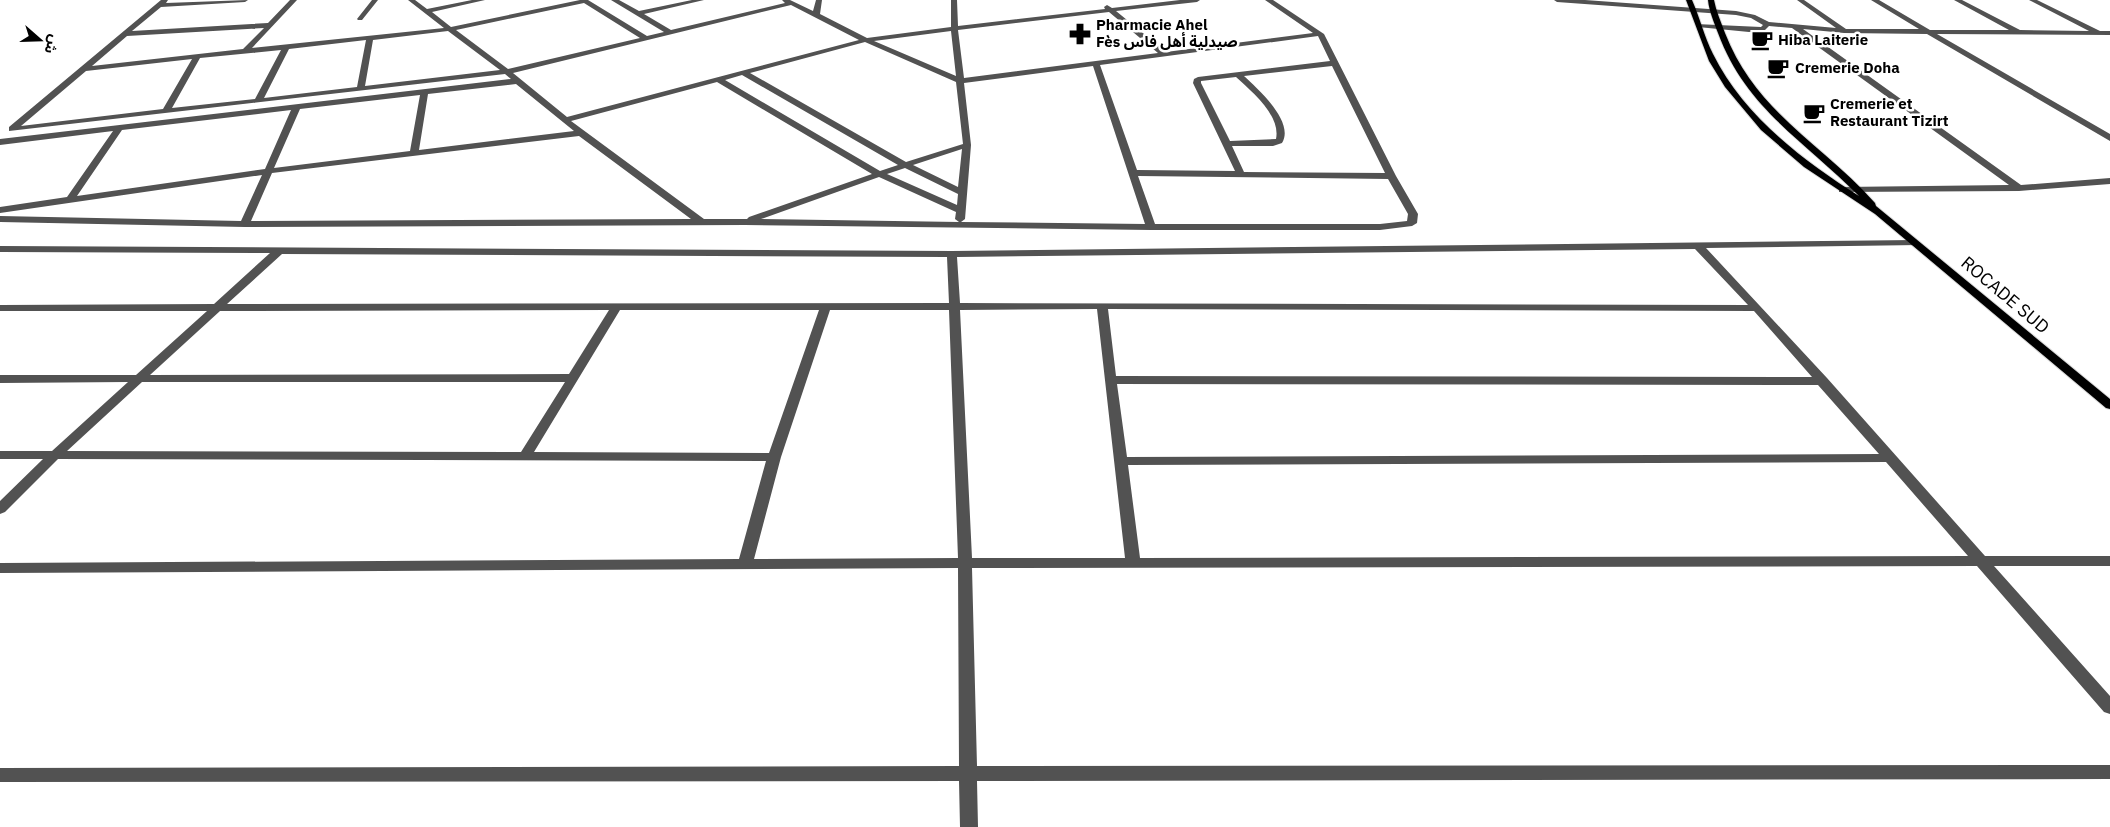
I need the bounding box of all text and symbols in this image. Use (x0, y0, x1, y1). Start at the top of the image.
north arrow (15, 15, 65, 65)
place label: Pharmacie Ahel Fès صيدلية أهل فاس (1096, 15, 1238, 51)
pharmacy icon: Pharmacie Ahel Fès صيدلية أهل فاس (1067, 21, 1093, 47)
cafe icon: Hiba Laiterie (1749, 27, 1775, 53)
place label: Hiba Laiterie (1778, 30, 1868, 49)
text: ش (40, 32, 64, 57)
cafe icon: Cremerie Doha (1765, 55, 1791, 81)
place label: Cremerie Doha (1795, 58, 1900, 77)
place label: Cremerie et Restaurant Tizirt (1830, 94, 1949, 130)
cafe icon: Cremerie et Restaurant Tizirt (1801, 100, 1827, 126)
street label: ROCADE SUD (1956, 251, 2054, 338)

